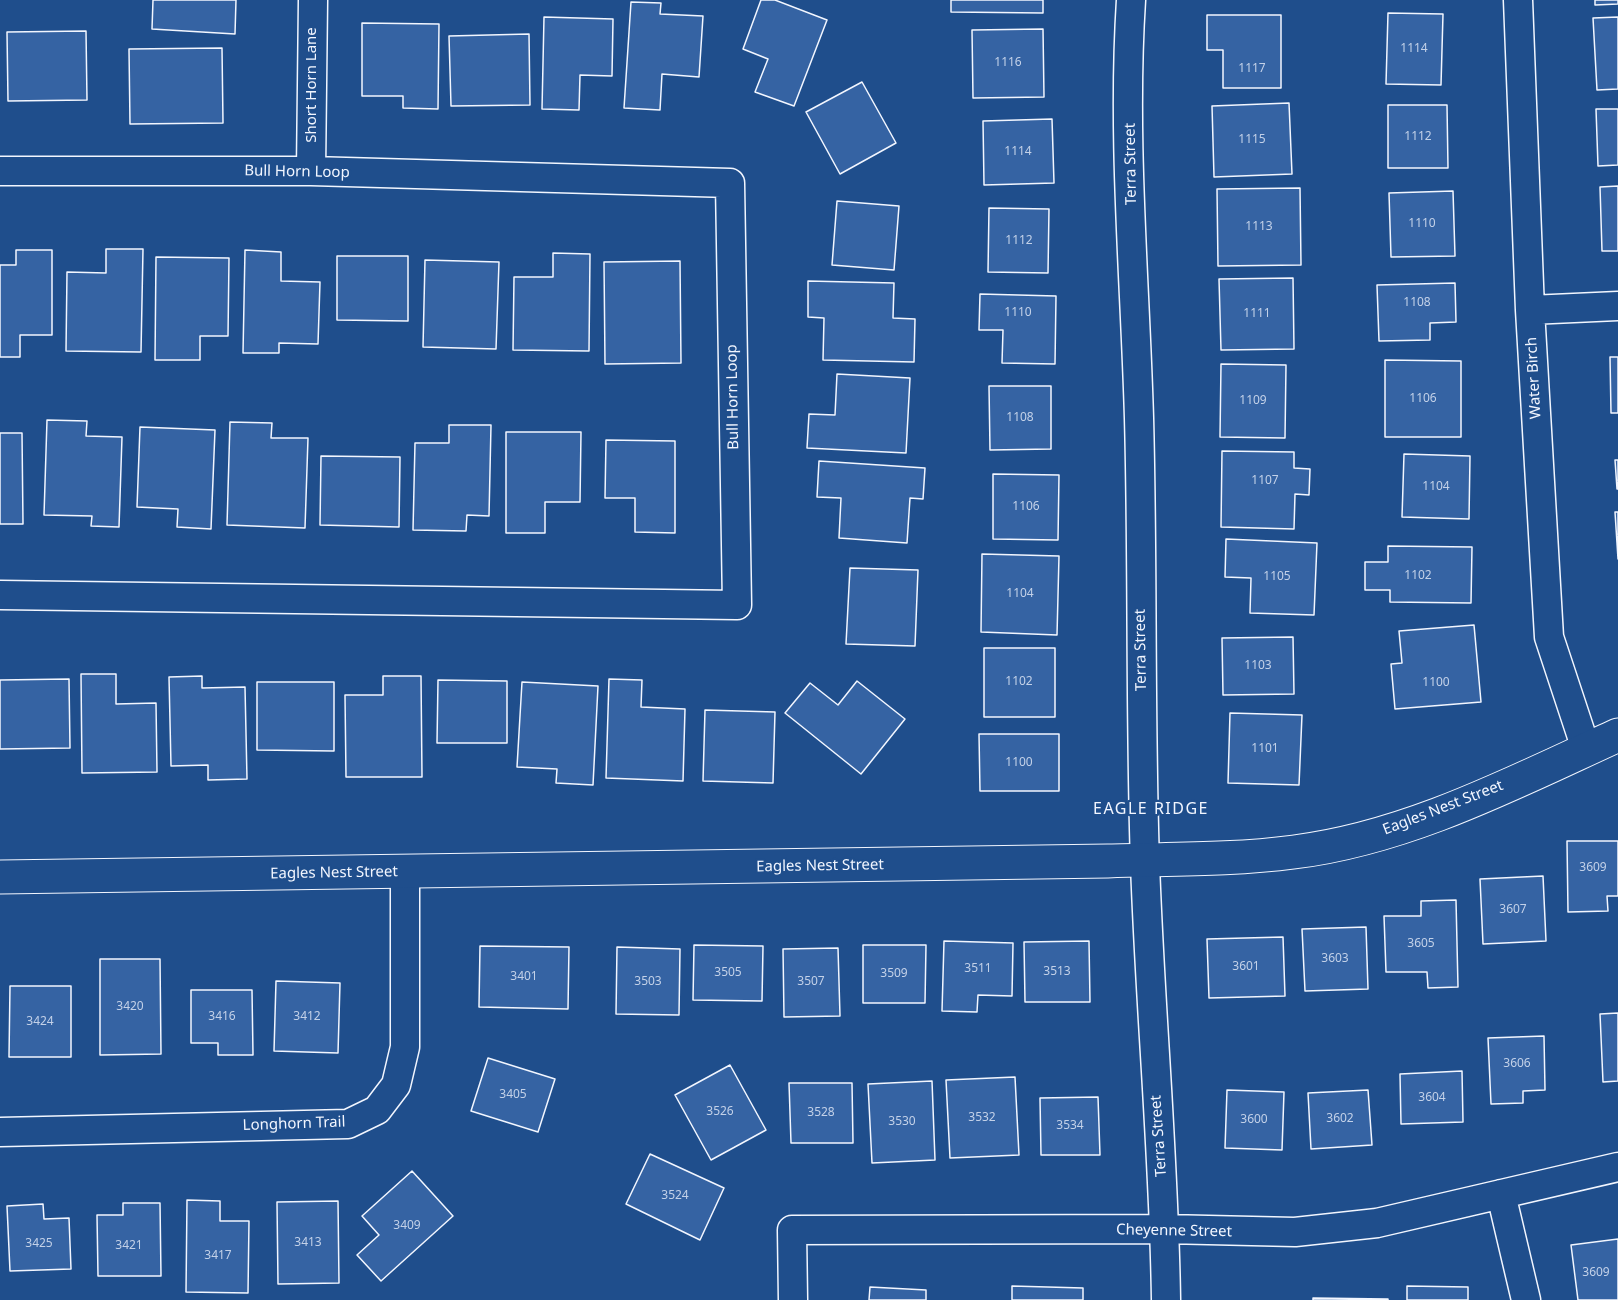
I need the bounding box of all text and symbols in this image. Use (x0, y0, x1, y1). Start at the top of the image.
street label: Short Horn Lane (303, 27, 321, 143)
house number: 1114 (1400, 42, 1428, 56)
house number: 1116 (994, 56, 1022, 70)
house number: 1117 (1238, 62, 1266, 76)
street label: Terra Street (1121, 123, 1141, 205)
house number: 1112 (1404, 130, 1432, 144)
house number: 1115 (1238, 133, 1266, 147)
house number: 1114 (1004, 145, 1032, 159)
street label: Bull Horn Loop (244, 162, 350, 182)
house number: 1110 (1408, 217, 1436, 231)
house number: 1113 (1245, 220, 1273, 234)
house number: 1112 (1005, 234, 1033, 248)
house number: 1108 (1403, 296, 1431, 310)
house number: 1110 (1004, 306, 1032, 320)
house number: 1111 (1243, 307, 1271, 321)
street label: Water Birch (1523, 337, 1545, 419)
street label: Bull Horn Loop (723, 344, 743, 450)
house number: 1106 (1409, 392, 1437, 406)
house number: 1109 (1239, 394, 1267, 408)
house number: 1108 (1006, 411, 1034, 425)
house number: 1107 (1251, 474, 1279, 488)
house number: 1104 (1422, 480, 1450, 494)
house number: 1106 (1012, 500, 1040, 514)
house number: 1102 (1404, 569, 1432, 583)
house number: 1105 (1263, 570, 1291, 584)
house number: 1104 (1006, 587, 1034, 601)
street label: Terra Street (1131, 609, 1151, 691)
house number: 1103 (1244, 659, 1272, 673)
house number: 1102 (1005, 675, 1033, 689)
house number: 1100 (1422, 676, 1450, 690)
house number: 1101 (1251, 742, 1279, 756)
house number: 1100 (1005, 756, 1033, 770)
street label: Eagles Nest Street (1380, 777, 1506, 839)
district label: EAGLE RIDGE (1093, 799, 1209, 819)
street label: Eagles Nest Street (756, 856, 884, 876)
house number: 3609 (1579, 861, 1607, 875)
street label: Eagles Nest Street (270, 863, 398, 883)
house number: 3607 (1499, 903, 1527, 917)
house number: 3605 (1407, 937, 1435, 951)
house number: 3603 (1321, 952, 1349, 966)
house number: 3601 (1232, 960, 1260, 974)
house number: 3511 (964, 962, 992, 976)
house number: 3513 (1043, 965, 1071, 979)
house number: 3505 (714, 966, 742, 980)
house number: 3509 (880, 967, 908, 981)
house number: 3401 (510, 970, 538, 984)
house number: 3503 (634, 975, 662, 989)
house number: 3507 (797, 975, 825, 989)
house number: 3420 (116, 1000, 144, 1014)
house number: 3416 (208, 1010, 236, 1024)
house number: 3412 (293, 1010, 321, 1024)
house number: 3424 (26, 1015, 54, 1029)
house number: 3606 (1503, 1057, 1531, 1071)
house number: 3405 (499, 1088, 527, 1102)
house number: 3604 (1418, 1091, 1446, 1105)
street label: Terra Street (1147, 1094, 1171, 1178)
house number: 3526 (706, 1105, 734, 1119)
house number: 3528 (807, 1106, 835, 1120)
house number: 3532 (968, 1111, 996, 1125)
house number: 3602 (1326, 1112, 1354, 1126)
street label: Longhorn Trail (242, 1113, 346, 1135)
house number: 3600 (1240, 1113, 1268, 1127)
house number: 3530 (888, 1115, 916, 1129)
house number: 3534 (1056, 1119, 1084, 1133)
house number: 3524 (661, 1189, 689, 1203)
house number: 3409 (393, 1219, 421, 1233)
street label: Cheyenne Street (1116, 1221, 1232, 1241)
house number: 3413 (294, 1236, 322, 1250)
house number: 3425 (25, 1237, 53, 1251)
house number: 3421 (115, 1239, 143, 1253)
house number: 3417 (204, 1249, 232, 1263)
house number: 3609 (1582, 1266, 1610, 1280)

